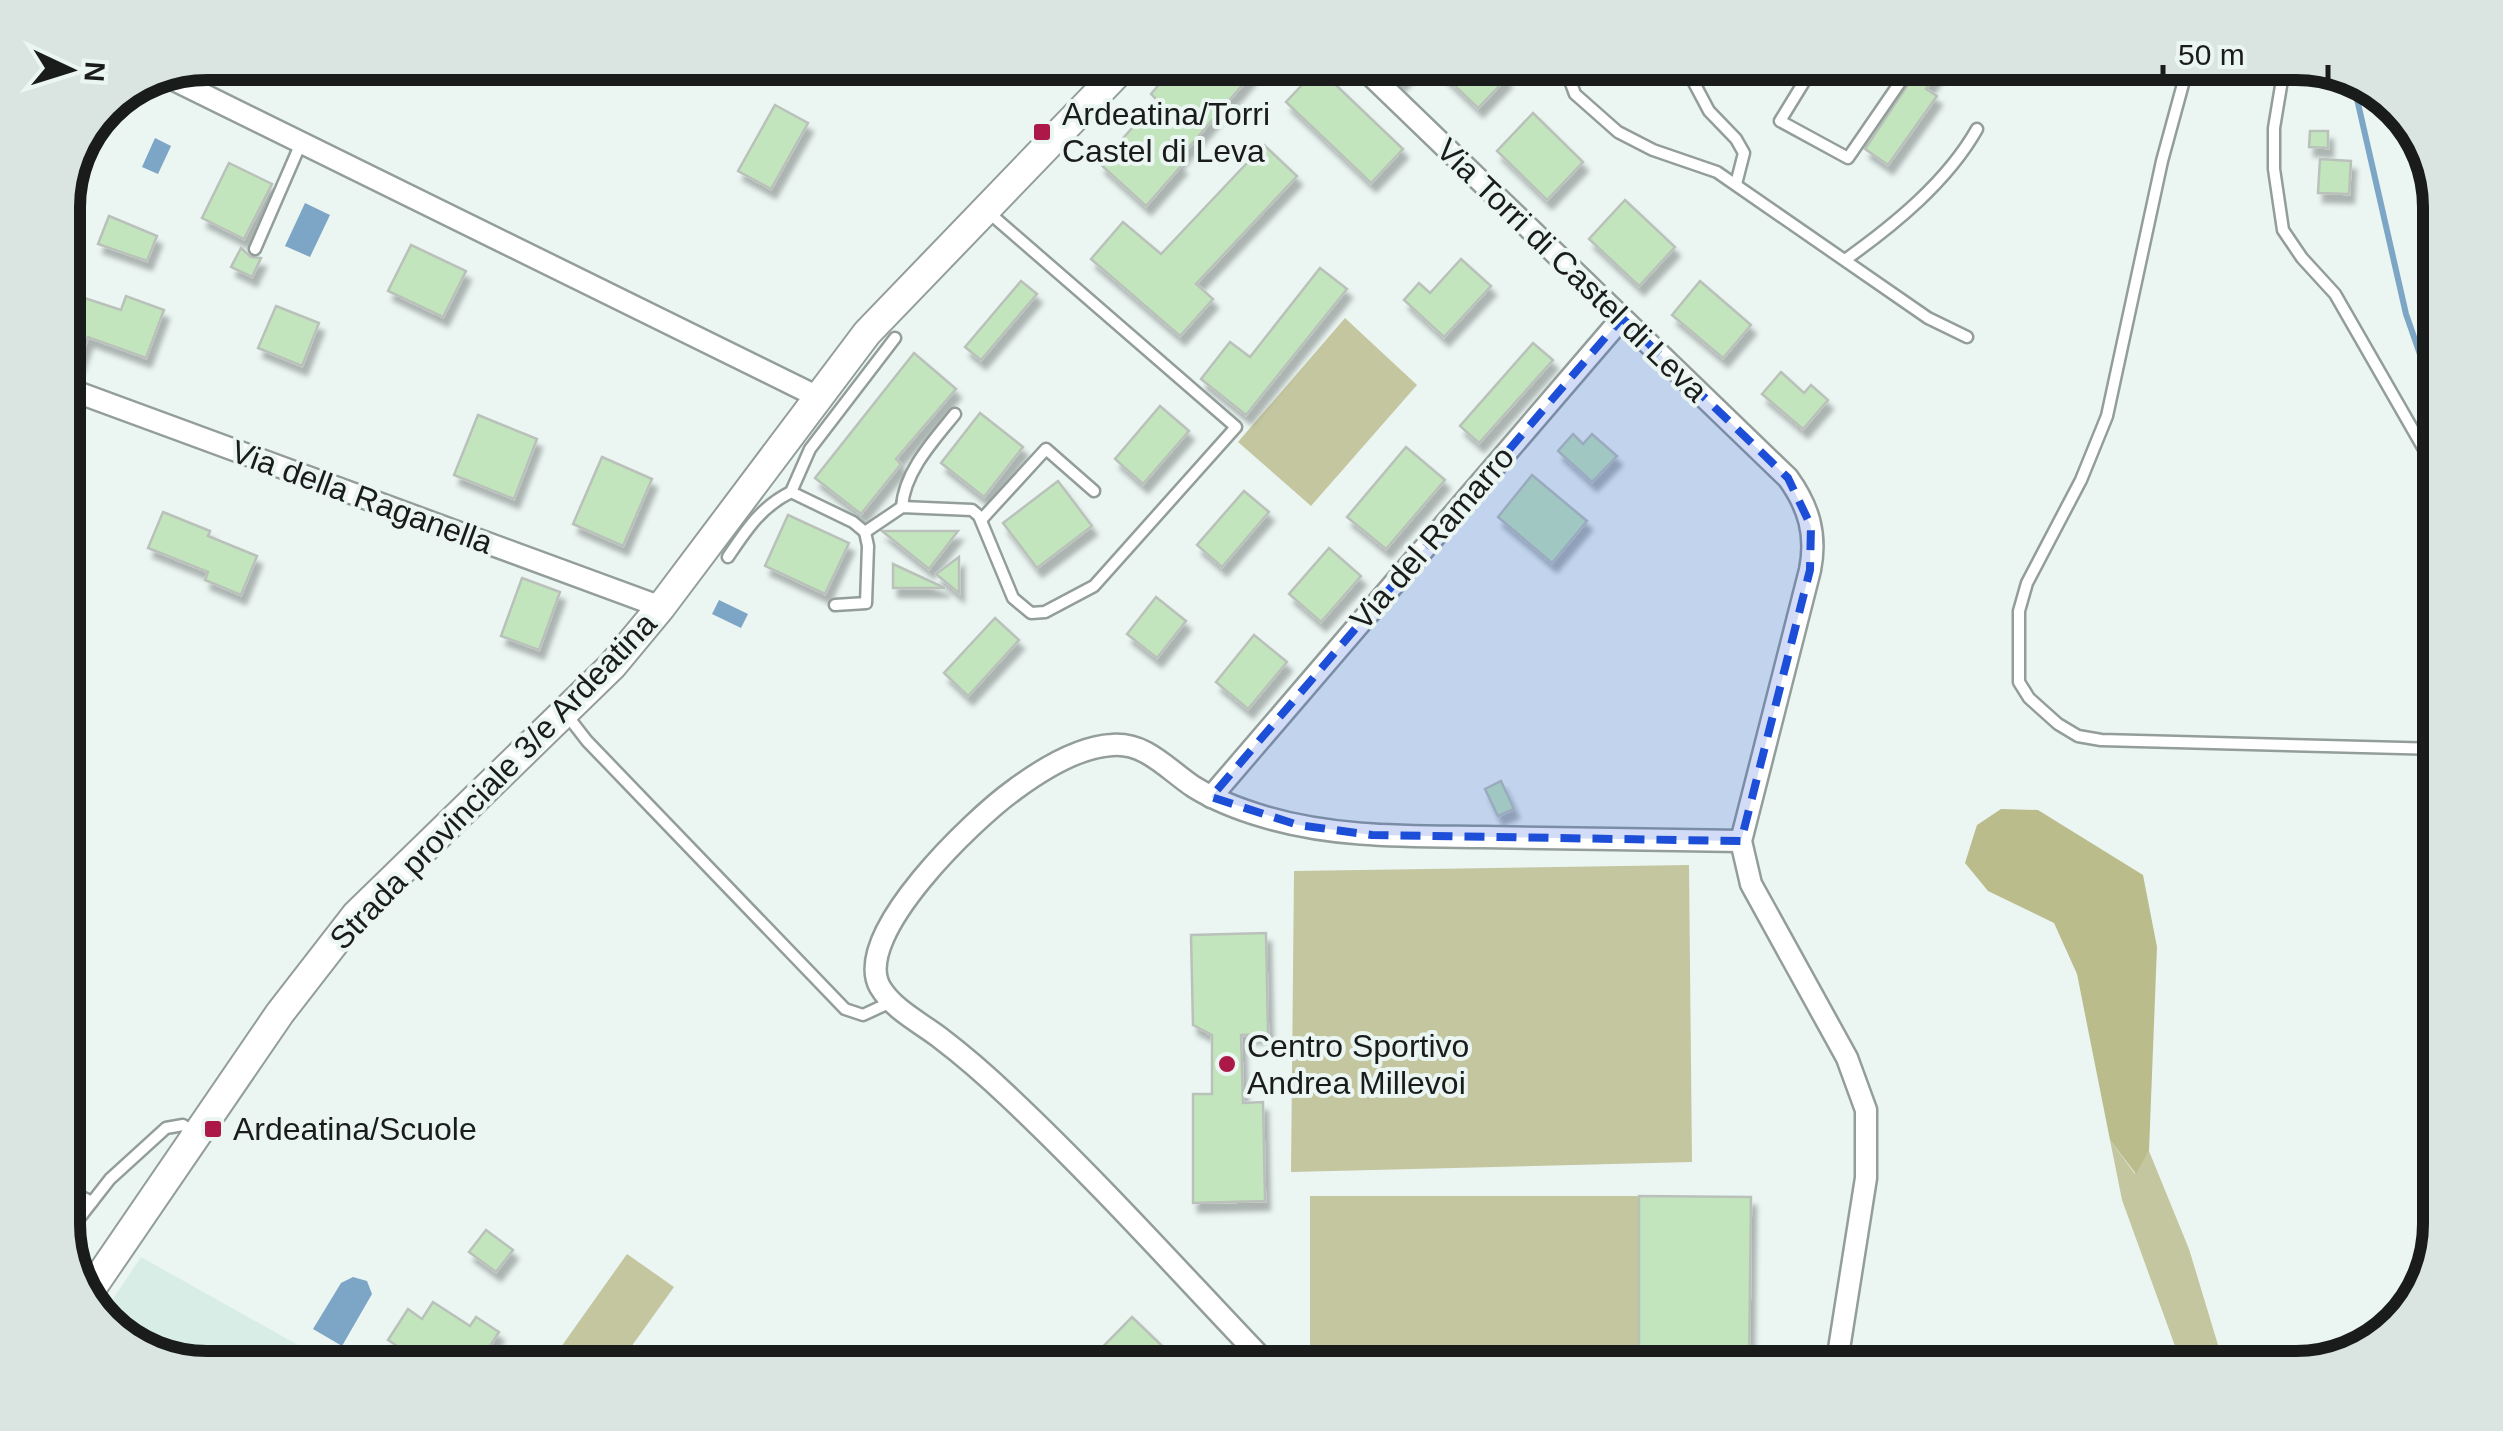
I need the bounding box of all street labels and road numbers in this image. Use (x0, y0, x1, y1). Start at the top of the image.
street label: Via Torri di Castel di Leva (1429, 131, 1715, 409)
street label: Via della Raganella (227, 433, 498, 561)
street label: Via del Ramarro (1343, 439, 1521, 637)
street label: Strada provinciale 3/e Ardeatina (322, 605, 664, 957)

